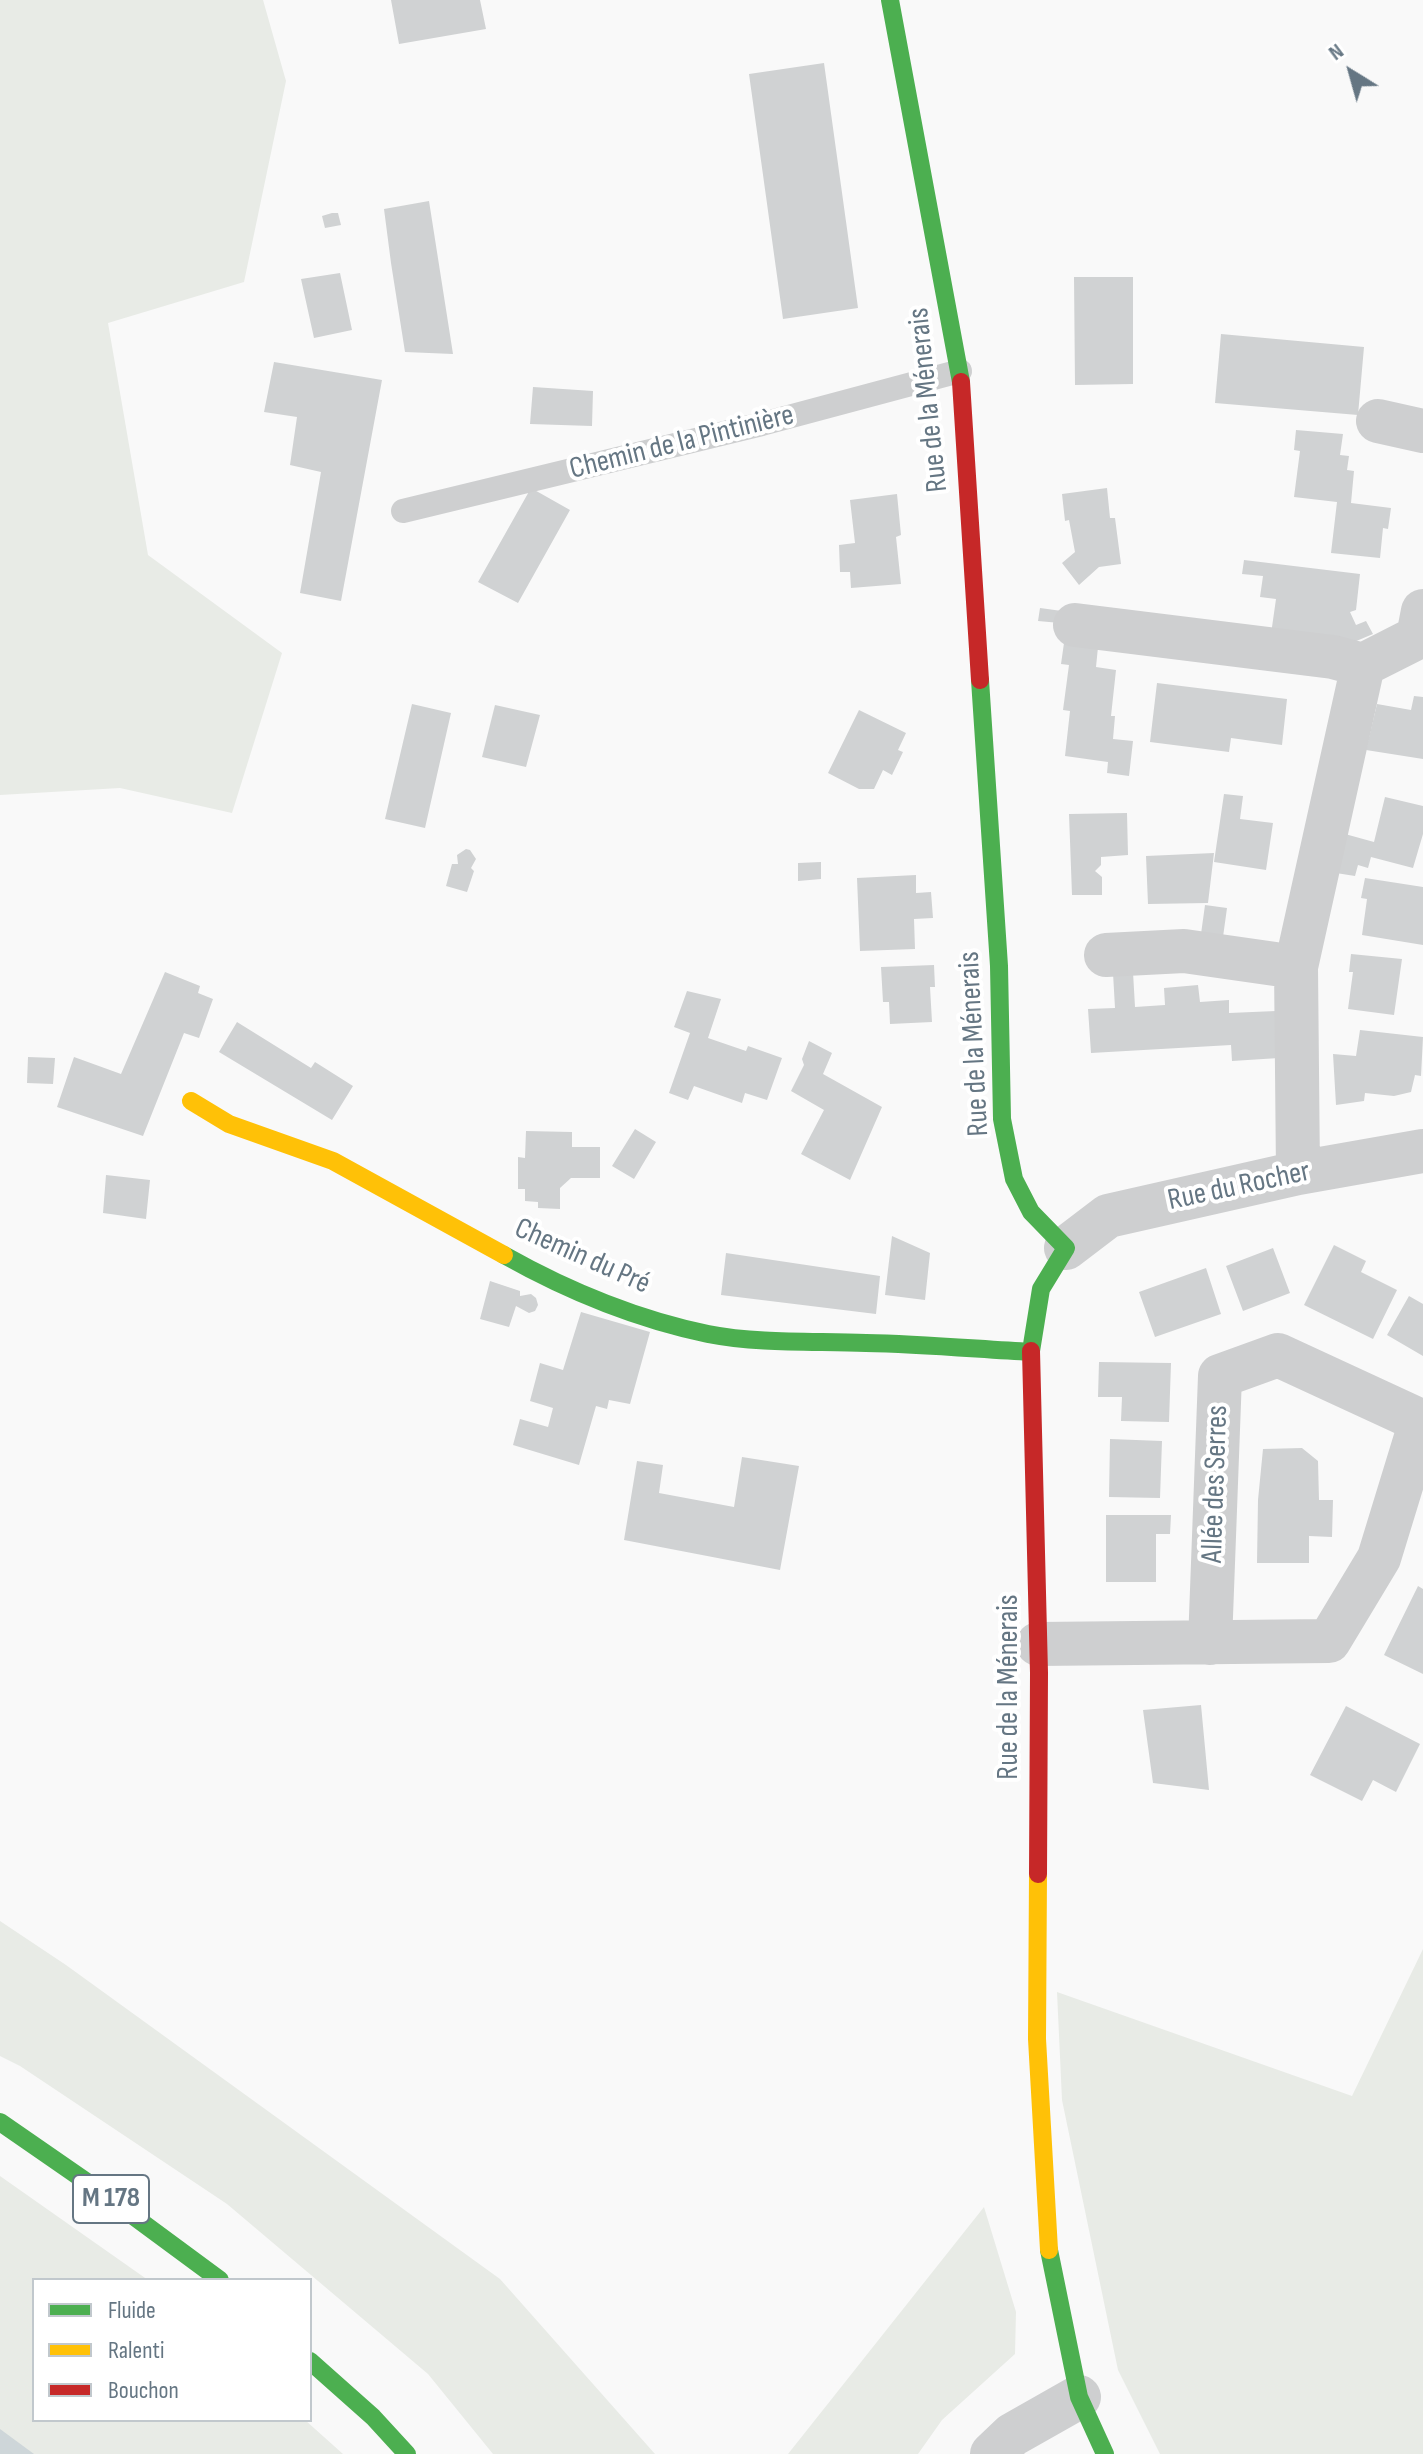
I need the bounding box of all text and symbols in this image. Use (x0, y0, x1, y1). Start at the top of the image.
north arrow (1311, 32, 1391, 112)
text: N (1323, 38, 1349, 67)
street label: Rue de la Ménerais (901, 306, 957, 494)
street label: Chemin de la Pintinière (566, 398, 798, 488)
street label: Rue de la Ménerais (952, 951, 998, 1137)
street label: Rue du Rocher (1165, 1154, 1313, 1220)
street label: Chemin du Pré (509, 1211, 655, 1303)
street label: Allée des Serres (1195, 1404, 1237, 1564)
street label: Rue de la Ménerais (991, 1594, 1027, 1780)
road number: M 178 (73, 2175, 149, 2223)
legend (32, 2278, 312, 2422)
text: Fluide (108, 2296, 156, 2325)
text: Ralenti (108, 2336, 164, 2365)
text: Bouchon (108, 2376, 179, 2405)

